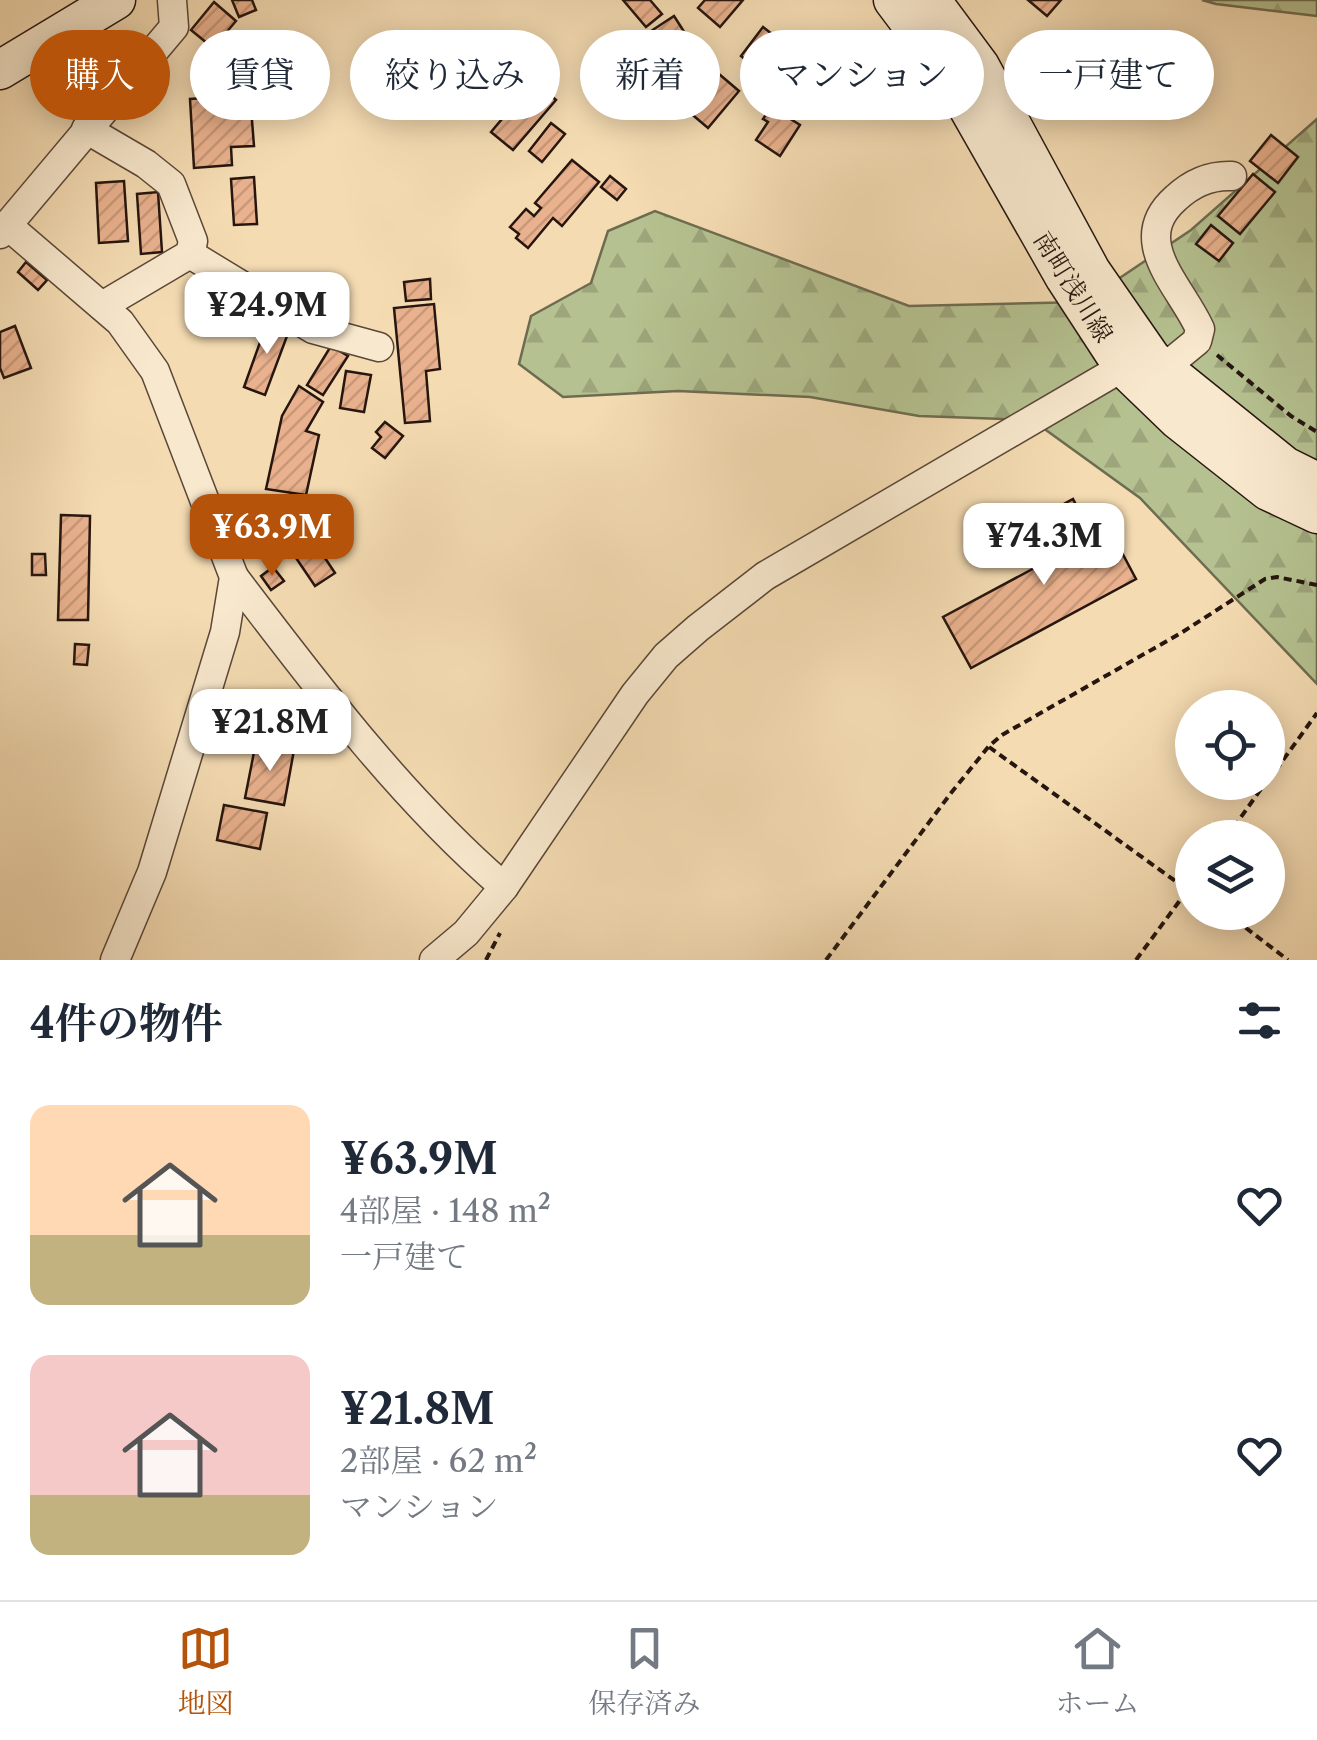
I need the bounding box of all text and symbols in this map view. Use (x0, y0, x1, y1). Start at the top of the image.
chip: 購入 (30, 30, 170, 120)
chip: 賃貸 (190, 30, 330, 120)
chip: 絞り込み (350, 30, 560, 120)
chip: 新着 (580, 30, 720, 120)
chip: マンション (740, 30, 984, 120)
chip: 一戸建て (1004, 30, 1214, 120)
street label: 南町浅川線 (1027, 226, 1119, 348)
pin: ¥24.9M (186, 272, 348, 357)
text: ¥24.9M (207, 285, 327, 324)
pin: ¥63.9M (191, 494, 353, 579)
pin: ¥74.3M (963, 503, 1125, 588)
text: ¥63.9M (212, 507, 332, 546)
text: ¥74.3M (985, 516, 1103, 555)
pin: ¥21.8M (189, 689, 351, 774)
map controls (1175, 690, 1285, 930)
button: locate (1175, 690, 1285, 800)
text: ¥21.8M (211, 702, 329, 741)
button: layers (1175, 820, 1285, 930)
icon: filters (1232, 993, 1287, 1048)
text: 4件の物件 (30, 997, 223, 1049)
text: ¥63.9M (340, 1133, 498, 1185)
icon: home (110, 1145, 230, 1265)
icon: heart (1232, 1178, 1287, 1233)
text: 4部屋 · 148 m² (340, 1191, 551, 1230)
text: 一戸建て (340, 1237, 468, 1276)
text: ¥21.8M (340, 1383, 495, 1435)
icon: home (110, 1395, 230, 1515)
icon: heart (1232, 1428, 1287, 1483)
text: 2部屋 · 62 m² (340, 1441, 537, 1480)
text: マンション (340, 1487, 499, 1526)
tab: 地図 (177, 1621, 234, 1721)
tab: 保存済み (588, 1621, 701, 1721)
tab: ホーム (1055, 1621, 1140, 1721)

